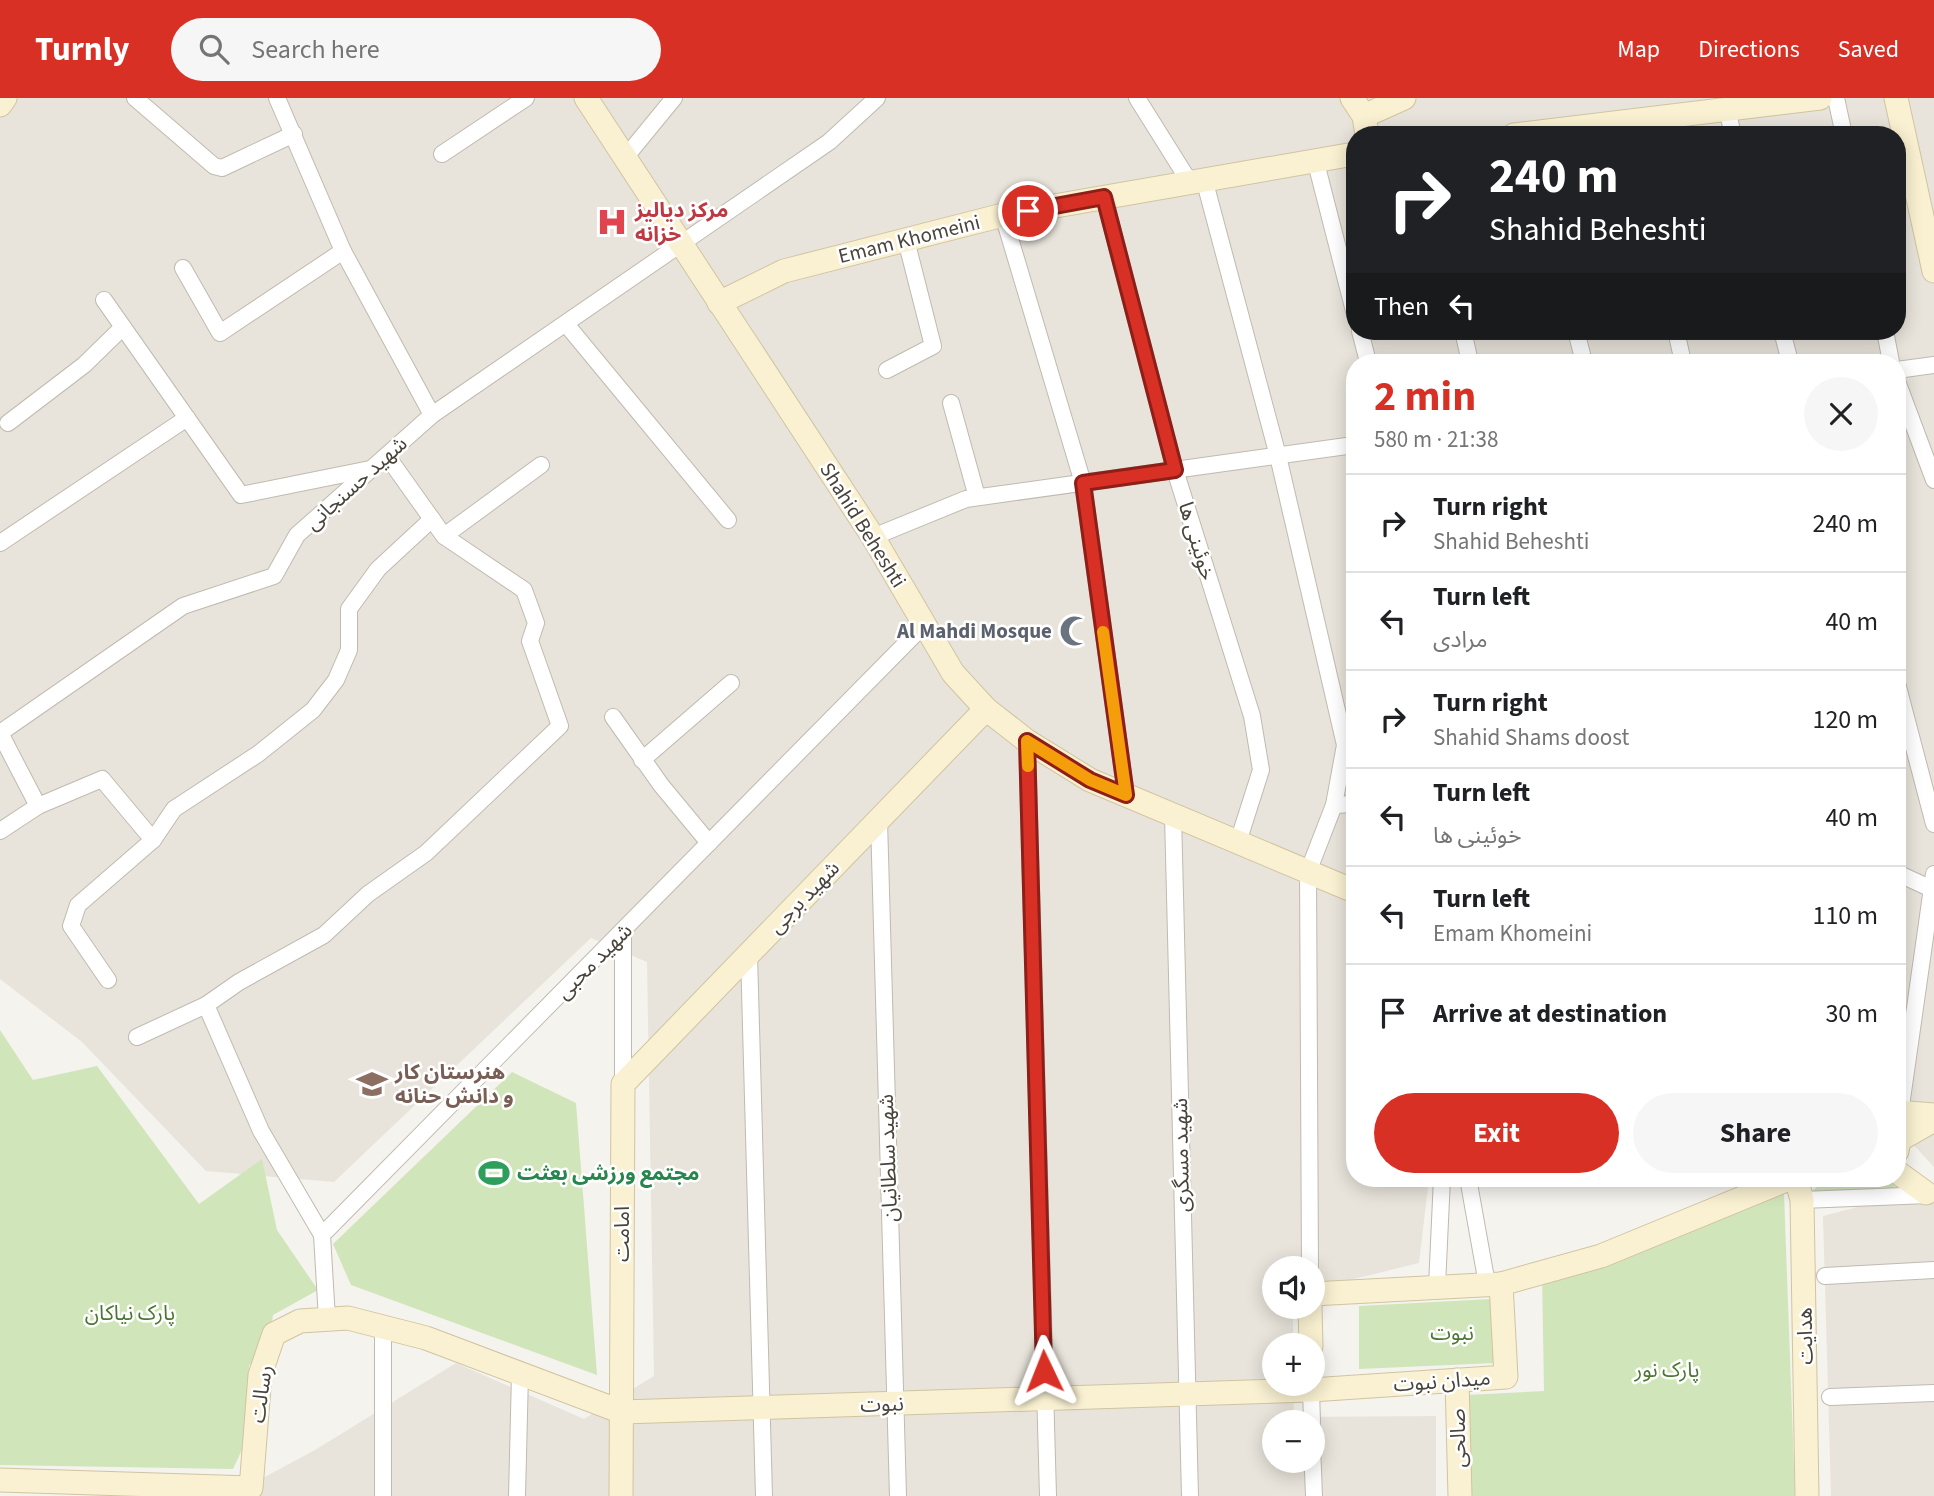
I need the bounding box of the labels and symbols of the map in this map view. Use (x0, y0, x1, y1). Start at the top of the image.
pin (998, 181, 1058, 241)
place label: مرکز دیالیز خزانه (634, 195, 728, 249)
hospital icon: مرکز دیالیز خزانه (595, 205, 629, 239)
street label: Emam Khomeini (835, 207, 983, 271)
street label: شهید حسنجانی (298, 429, 414, 537)
street label: Shahid Beheshti (812, 457, 914, 593)
street label: خوئینی ها (1171, 498, 1223, 584)
mosque icon: Al Mahdi Mosque (1058, 614, 1092, 648)
place label: Al Mahdi Mosque (896, 616, 1052, 646)
street label: شهید برجی (762, 854, 846, 940)
street label: شهید محبی (549, 916, 639, 1006)
place label: هنرستان کار و دانش حنانه (394, 1057, 514, 1111)
school or university icon: هنرستان کار و دانش حنانه (355, 1067, 389, 1101)
street label: شهید سلطانیان (871, 1093, 905, 1223)
street label: شهید مسگری (1165, 1098, 1197, 1212)
sports icon: مجتمع ورزشی بعثت (477, 1156, 511, 1190)
place label: مجتمع ورزشی بعثت (517, 1158, 700, 1188)
street label: امامت (607, 1206, 637, 1262)
park label: پارک نیاکان (85, 1298, 175, 1328)
street label: هدایت (1790, 1307, 1820, 1365)
park label: نبوت (1430, 1318, 1474, 1348)
position arrow (1007, 1334, 1081, 1408)
park label: پارک نور (1633, 1355, 1700, 1385)
street label: رسالت (242, 1363, 280, 1425)
street label: میدان نبوت (1392, 1363, 1492, 1399)
street label: نبوت (860, 1388, 904, 1420)
street label: صالحی (1442, 1408, 1474, 1468)

